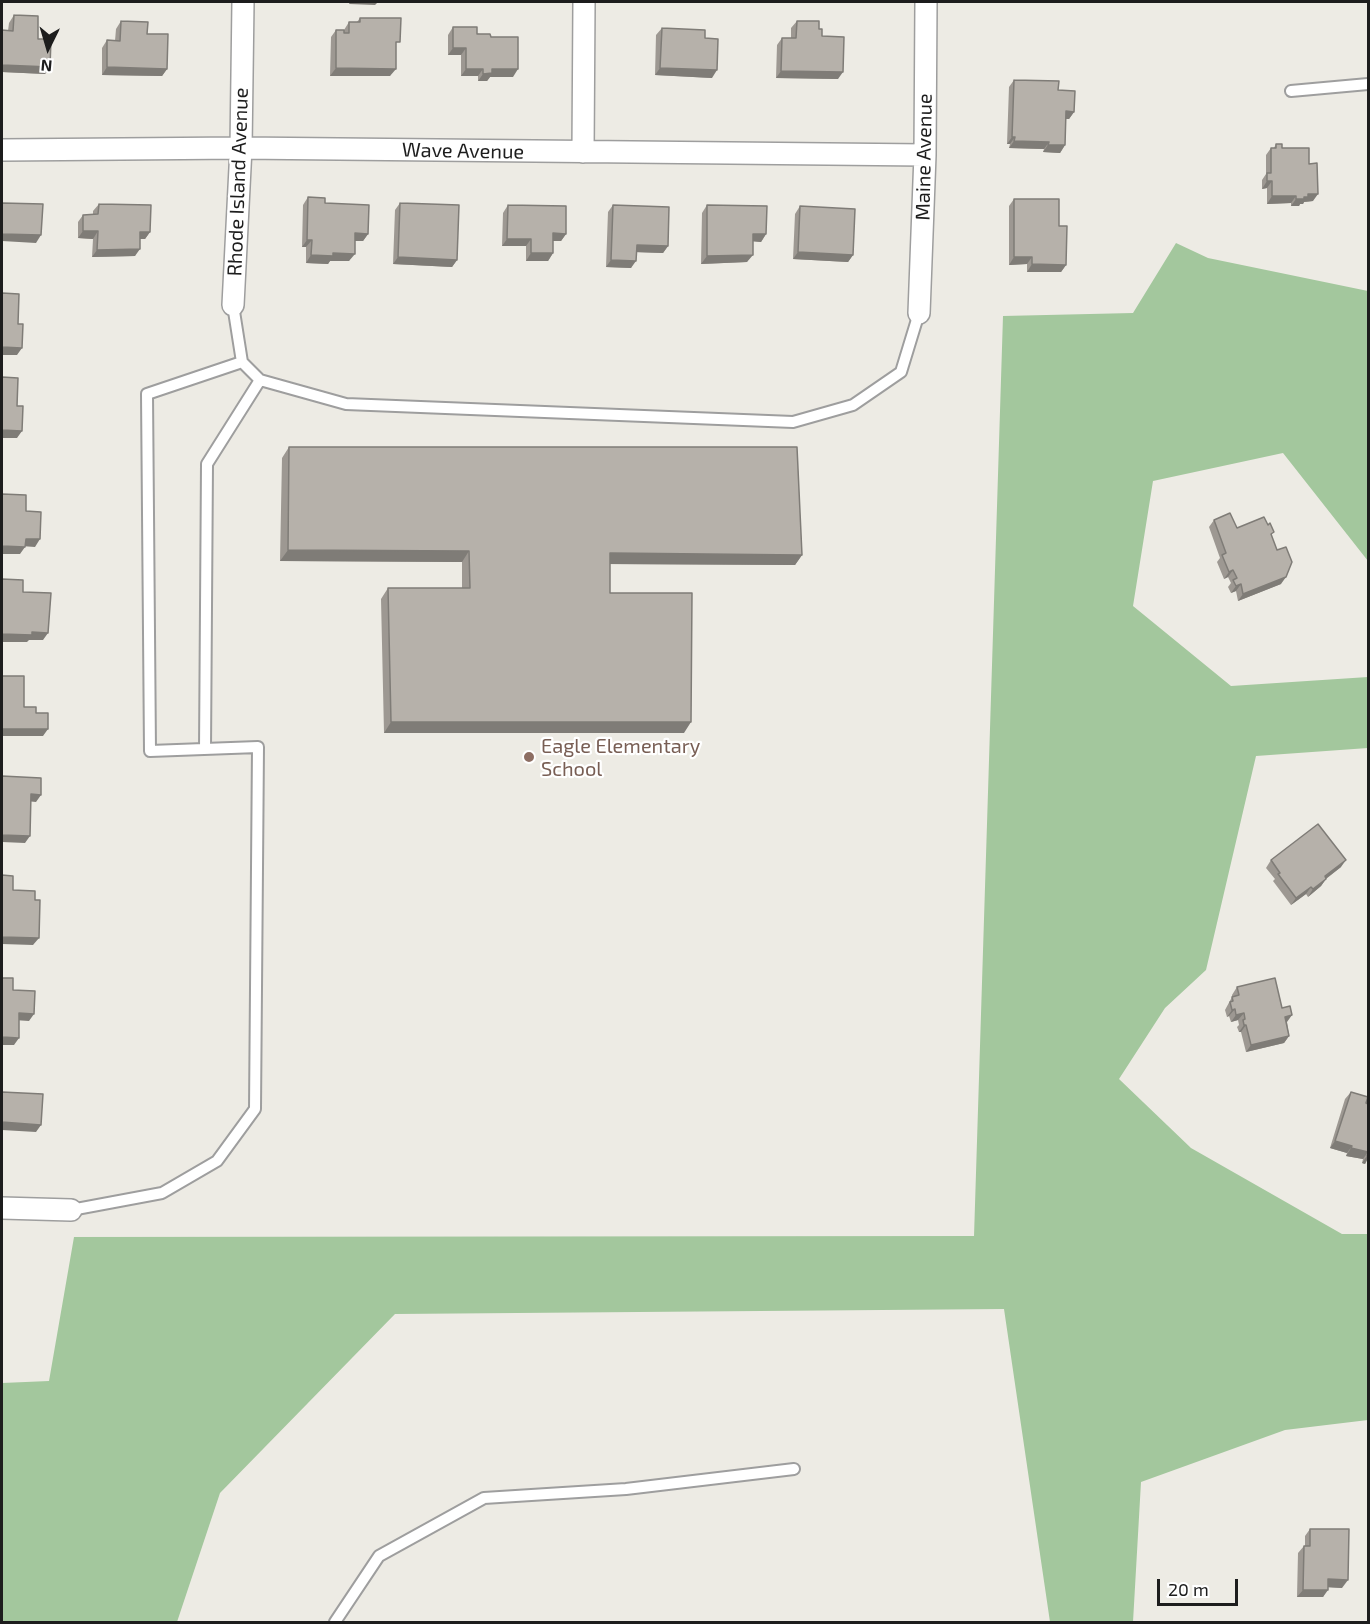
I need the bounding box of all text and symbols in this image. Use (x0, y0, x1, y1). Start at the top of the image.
north arrow (18, 18, 78, 78)
text: N (40, 56, 53, 76)
street label: Rhode Island Avenue (223, 87, 253, 277)
street label: Maine Avenue (911, 93, 937, 221)
street label: Wave Avenue (402, 138, 524, 164)
place label: Eagle Elementary School (541, 734, 700, 781)
marker: Eagle Elementary School (522, 750, 536, 764)
scale bar (1160, 1567, 1241, 1605)
text: 20 m (1168, 1578, 1209, 1600)

